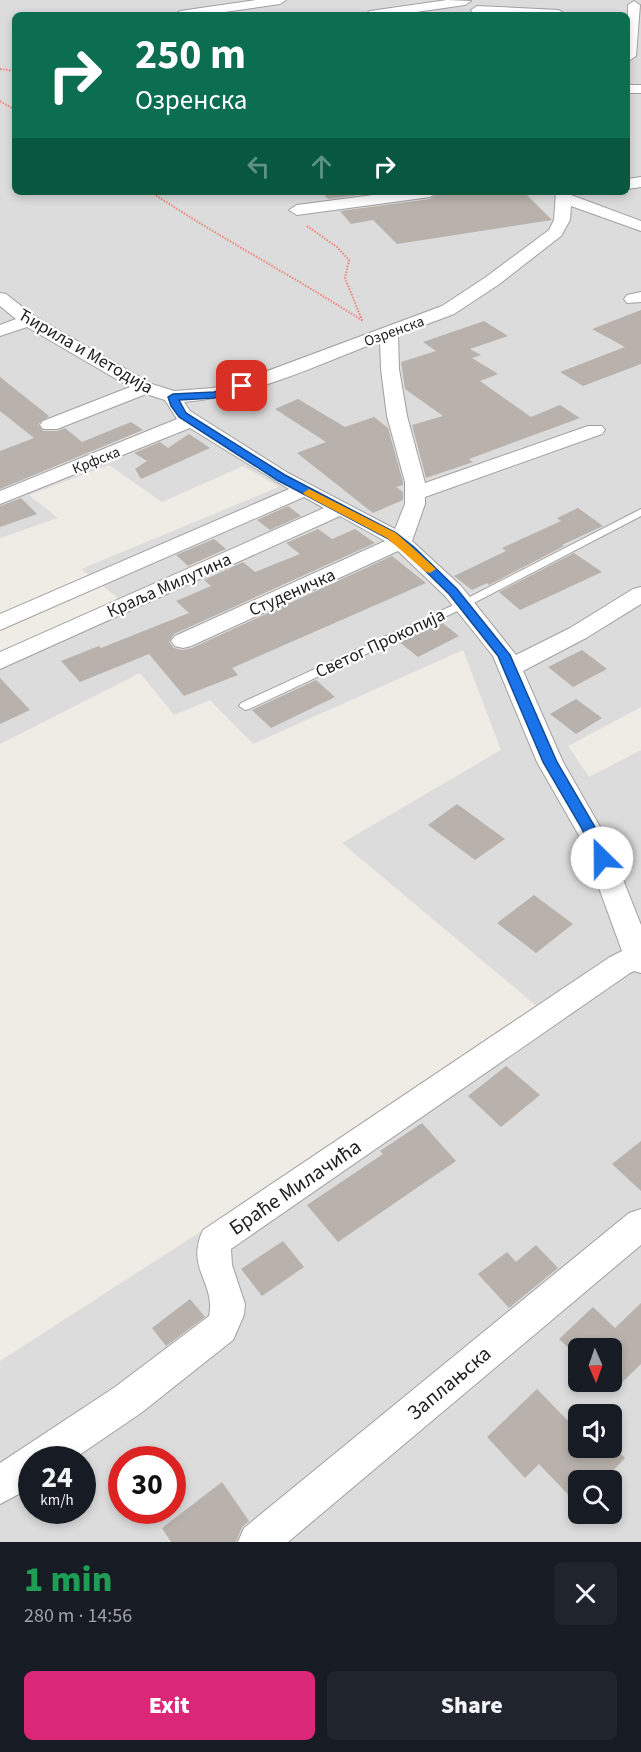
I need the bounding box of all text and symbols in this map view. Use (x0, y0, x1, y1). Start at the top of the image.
text: 250 m (135, 25, 246, 85)
icon: right (36, 36, 114, 114)
text: Озренска (135, 81, 247, 120)
icon: left (242, 150, 275, 183)
icon: ahead (305, 150, 338, 183)
icon: right (368, 150, 401, 183)
street label: Ћирила и Методија (14, 303, 158, 400)
street label: Озренска (361, 311, 427, 352)
pin (216, 360, 267, 411)
icon: arrive (225, 369, 258, 402)
street label: Крфска (69, 441, 123, 480)
street label: Краља Милутина (103, 547, 235, 624)
street label: Студеничка (245, 562, 339, 623)
street label: Светог Прокопија (311, 602, 449, 684)
position arrow (570, 826, 634, 890)
street label: Браће Милачића (223, 1132, 367, 1242)
north arrow (568, 1338, 622, 1392)
map controls (568, 1338, 622, 1524)
street label: Заплањска (400, 1339, 498, 1427)
button: sound (568, 1404, 622, 1458)
speed limit sign: 30 (108, 1446, 186, 1524)
text: 24 (41, 1456, 73, 1499)
button: search (568, 1470, 622, 1524)
text: km/h (40, 1490, 74, 1511)
text: 1 min (24, 1554, 112, 1605)
button: close (554, 1562, 617, 1625)
text: 280 m · 14:56 (24, 1602, 132, 1630)
button: Exit (24, 1671, 315, 1740)
button: Share (327, 1671, 617, 1740)

